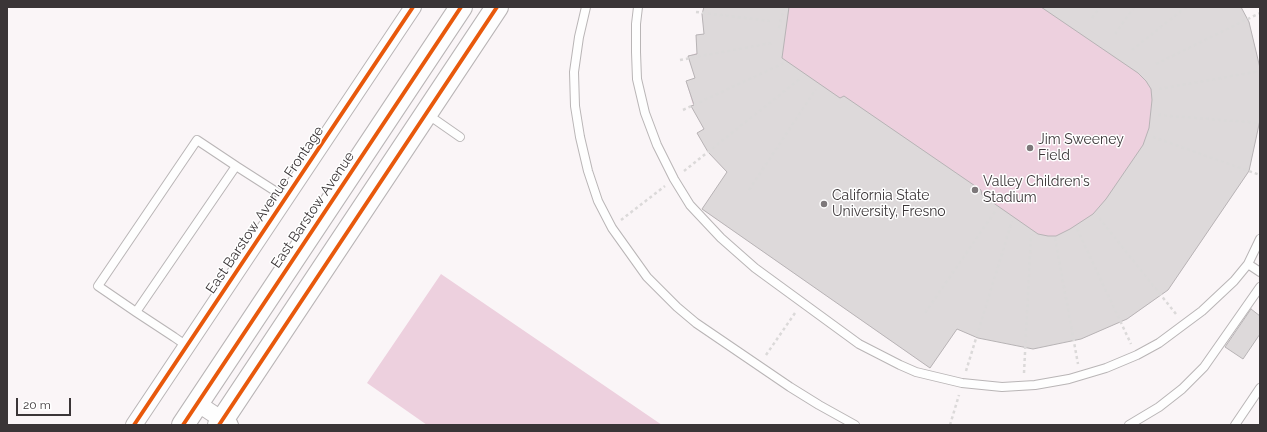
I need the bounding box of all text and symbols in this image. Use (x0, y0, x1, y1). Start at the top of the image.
street label: East Barstow Avenue Frontage (203, 123, 327, 297)
place label: Jim Sweeney Field (1038, 132, 1124, 164)
marker: Jim Sweeney Field (1025, 143, 1035, 153)
street label: East Barstow Avenue (268, 149, 358, 271)
place label: Valley Children's Stadium (983, 174, 1090, 206)
marker: Valley Children's Stadium (970, 185, 980, 195)
place label: California State University, Fresno (832, 188, 946, 220)
marker: California State University, Fresno (819, 199, 829, 209)
scale bar (18, 390, 73, 416)
text: 20 m (23, 398, 51, 412)

